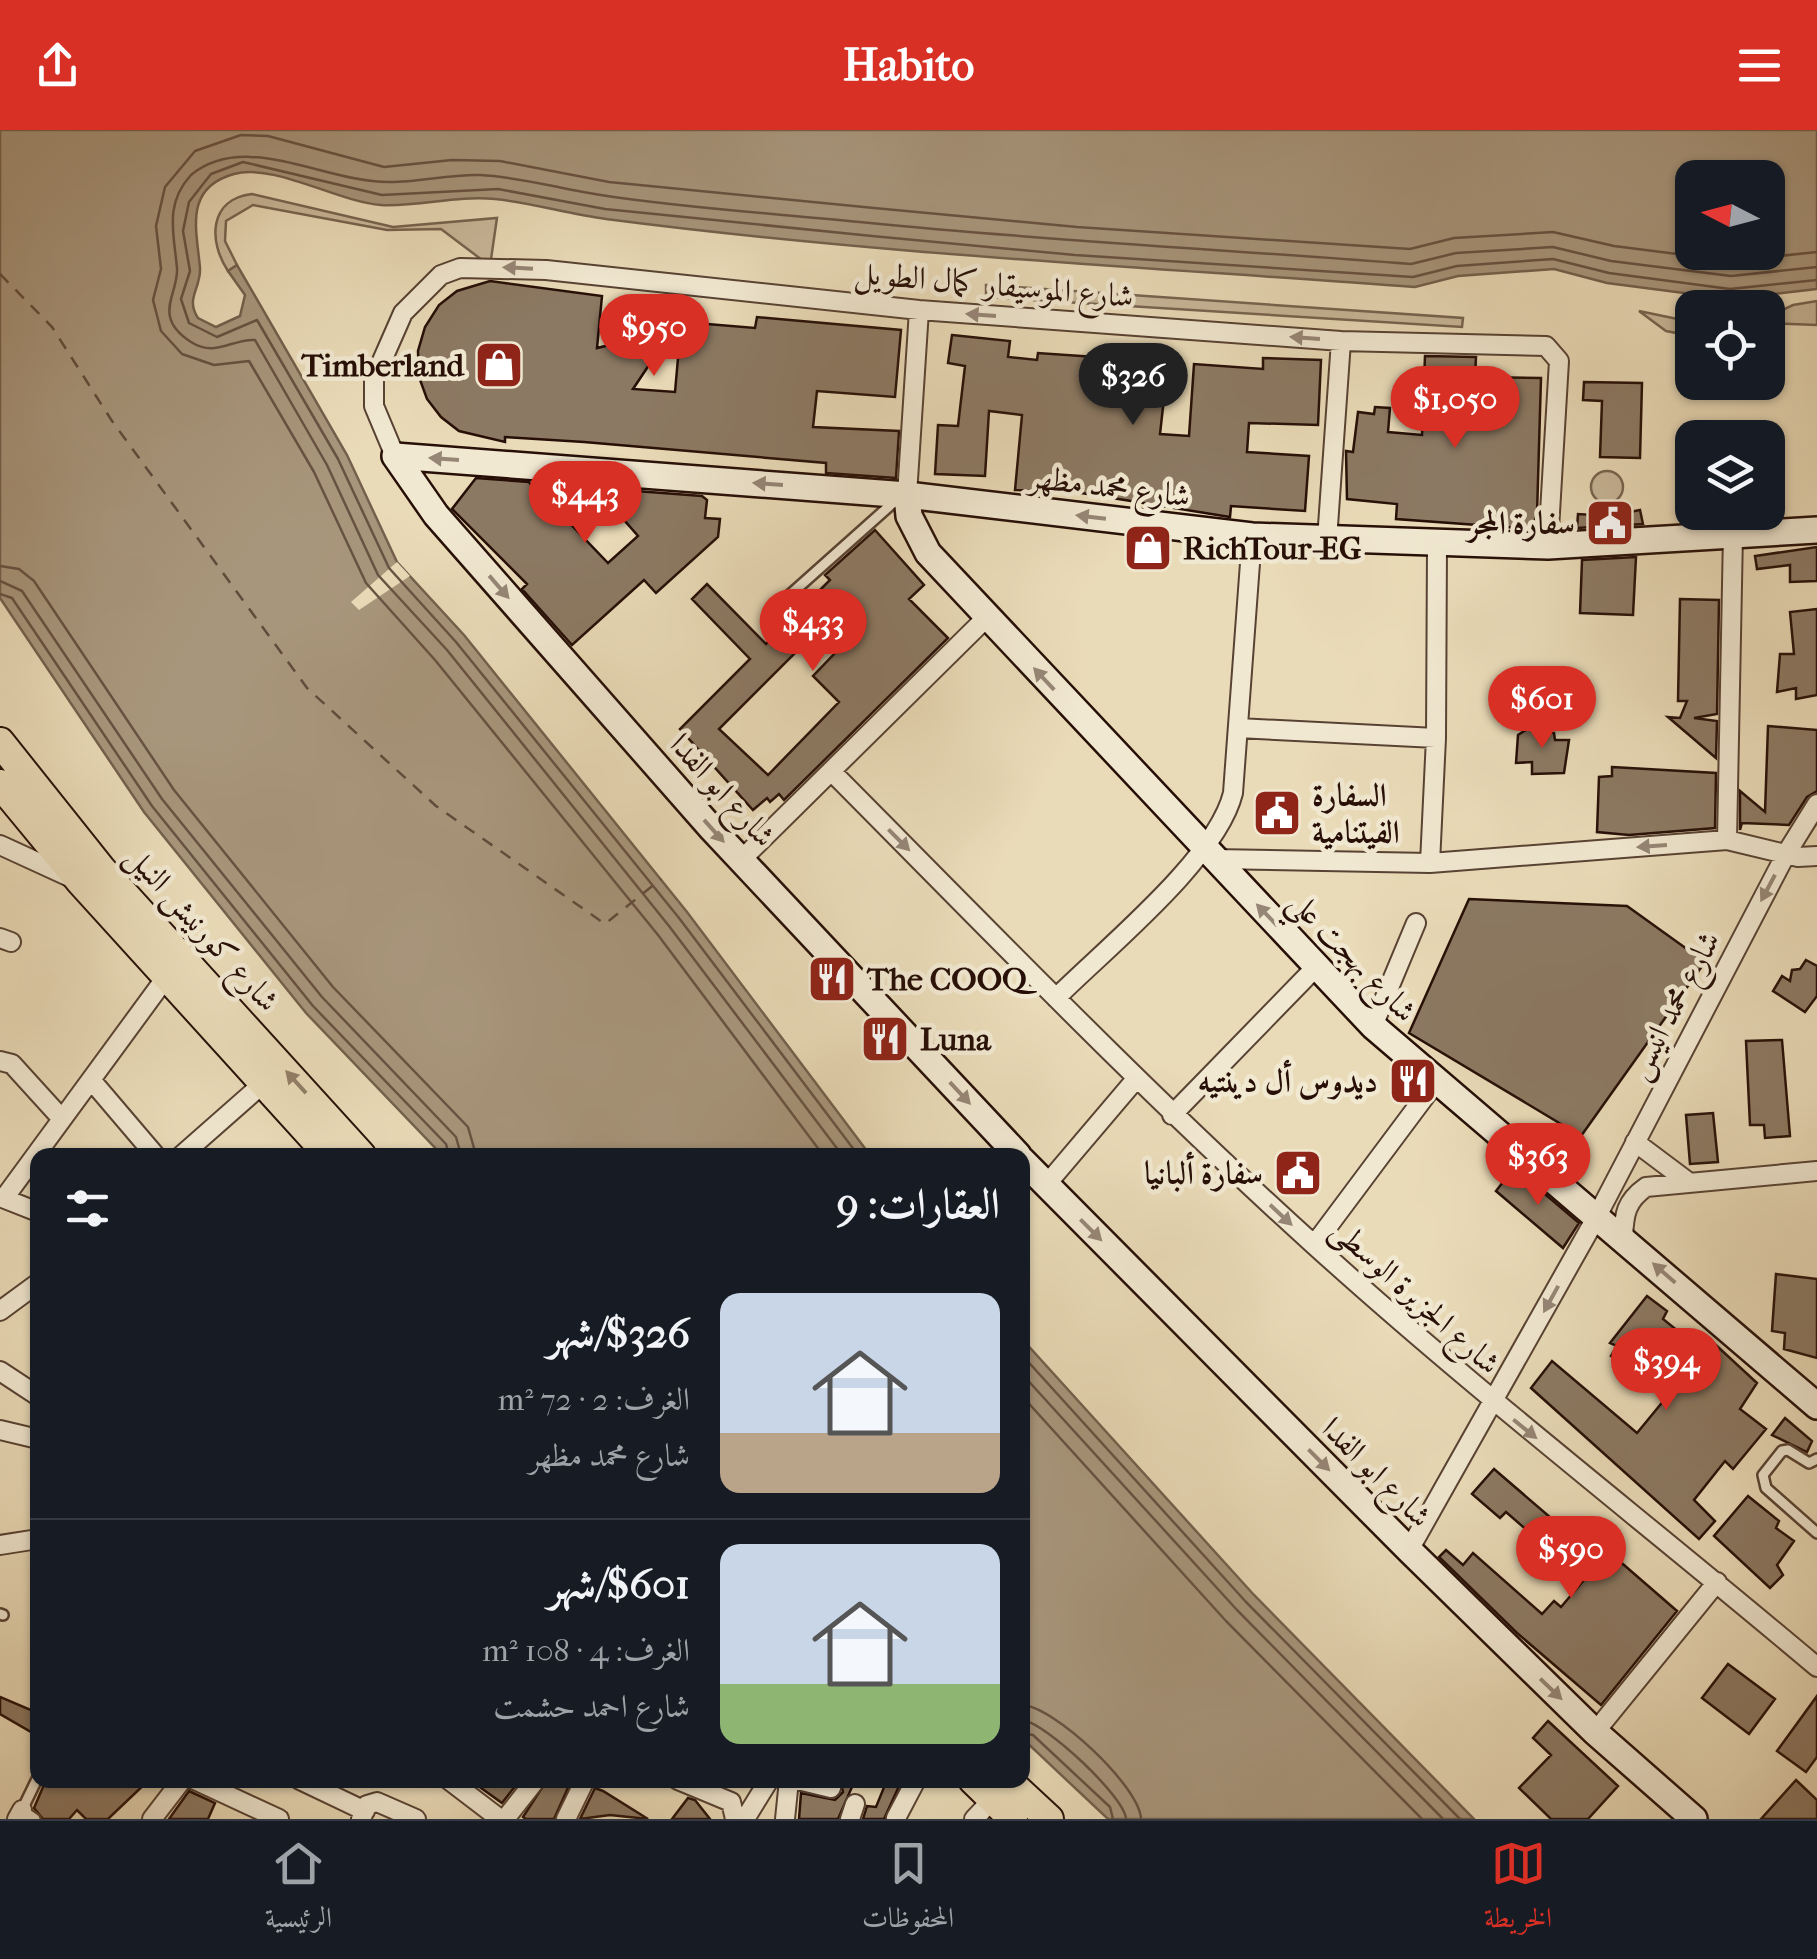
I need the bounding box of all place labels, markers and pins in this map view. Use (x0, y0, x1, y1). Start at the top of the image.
pin: $950 (595, 294, 713, 379)
shop icon: Timberland (473, 339, 525, 391)
pin: $326 (1074, 343, 1192, 428)
place label: Timberland (301, 347, 466, 384)
pin: $1,050 (1374, 366, 1536, 451)
pin: $443 (526, 461, 644, 546)
public building icon: سفارة المجر (1584, 497, 1636, 549)
place label: سفارة المجر (1465, 505, 1575, 544)
shop icon: RichTour-EG (1122, 522, 1174, 574)
place label: RichTour-EG (1183, 530, 1362, 567)
pin: $433 (754, 589, 872, 674)
pin: $601 (1483, 666, 1601, 751)
place label: السفارة الفيتنامية (1312, 777, 1400, 851)
public building icon: السفارة الفيتنامية (1251, 787, 1303, 839)
restaurant icon: The COOQ (806, 953, 858, 1005)
place label: The COOQ (866, 961, 1037, 998)
restaurant icon: Luna (859, 1013, 911, 1065)
place label: Luna (920, 1021, 992, 1058)
restaurant icon: ديدوس أل دينتيه (1387, 1055, 1439, 1107)
place label: ديدوس أل دينتيه (1198, 1059, 1378, 1100)
pin: $363 (1479, 1123, 1597, 1208)
public building icon: سفارة ألبانيا (1272, 1147, 1324, 1199)
place label: سفارة ألبانيا (1144, 1151, 1263, 1192)
pin: $394 (1607, 1328, 1725, 1413)
pin: $590 (1512, 1516, 1630, 1601)

